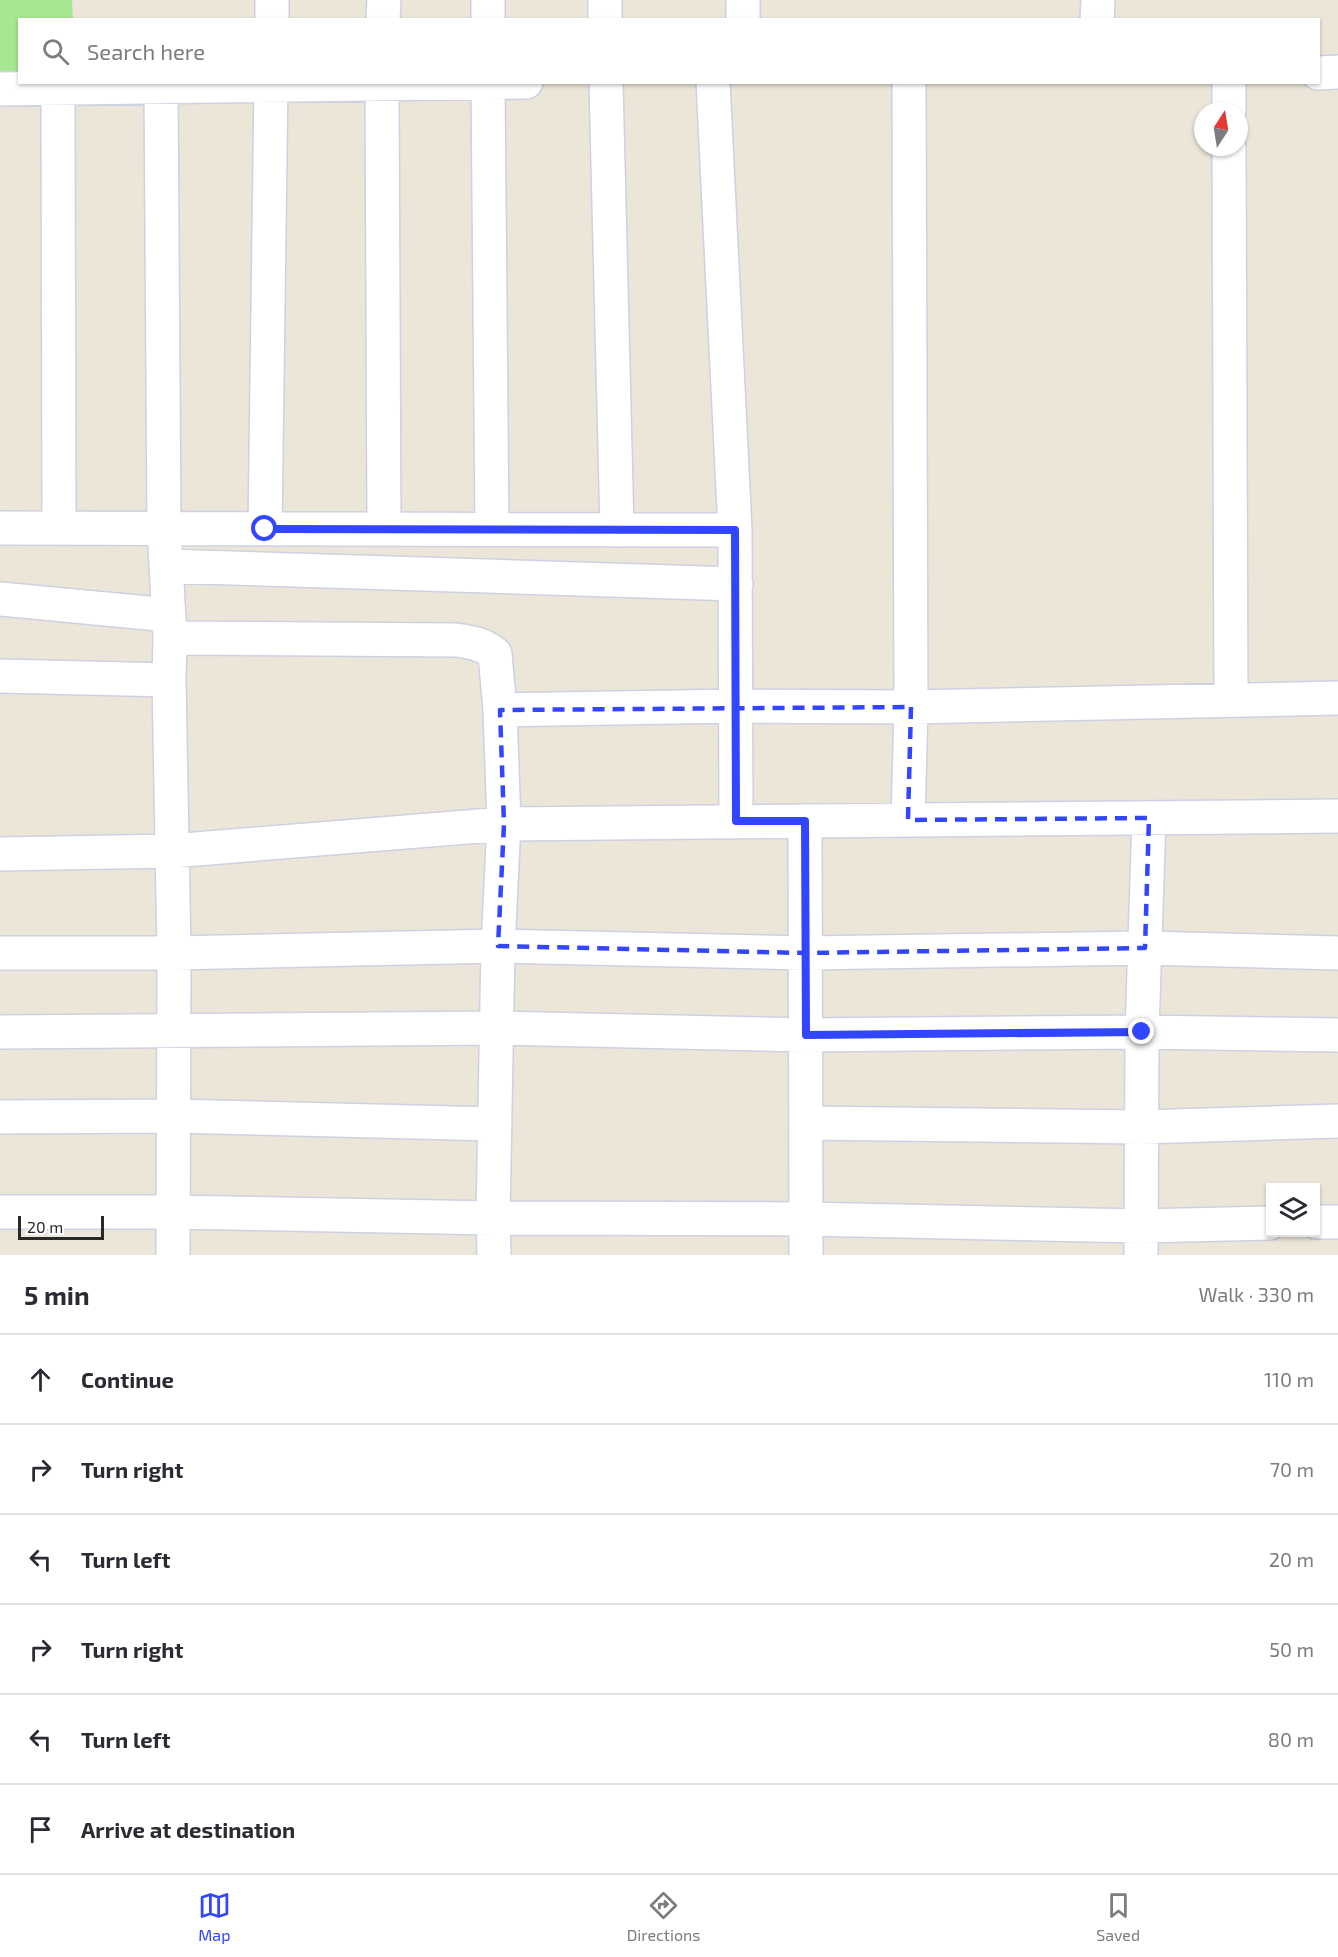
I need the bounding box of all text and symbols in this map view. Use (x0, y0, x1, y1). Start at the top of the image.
search box (18, 18, 1320, 84)
icon: search (39, 35, 72, 68)
text: Search here (87, 38, 205, 64)
north arrow (1194, 102, 1248, 156)
route start (251, 515, 277, 541)
route end (1128, 1018, 1154, 1044)
map controls (1266, 1183, 1320, 1237)
button: layers (1266, 1183, 1320, 1237)
scale bar (18, 1213, 104, 1240)
text: 20 m (27, 1217, 63, 1236)
text: 5 min (24, 1279, 90, 1310)
text: Walk · 330 m (1198, 1282, 1314, 1306)
icon: ahead (24, 1363, 57, 1396)
text: Continue (81, 1366, 174, 1392)
text: 110 m (1264, 1367, 1314, 1391)
icon: right (24, 1453, 57, 1486)
text: Turn right (81, 1456, 183, 1482)
text: 70 m (1270, 1457, 1314, 1481)
icon: left (24, 1543, 57, 1576)
text: Turn left (81, 1546, 170, 1572)
text: 20 m (1269, 1547, 1314, 1571)
icon: right (24, 1633, 57, 1666)
text: Turn right (81, 1636, 183, 1662)
text: 50 m (1269, 1637, 1314, 1661)
icon: left (24, 1723, 57, 1756)
text: Turn left (81, 1726, 170, 1752)
text: 80 m (1268, 1727, 1314, 1751)
icon: arrive (24, 1813, 57, 1846)
text: Arrive at destination (81, 1816, 295, 1842)
tab: Map (198, 1889, 231, 1944)
tab: Directions (627, 1889, 700, 1944)
tab: Saved (1096, 1889, 1140, 1944)

